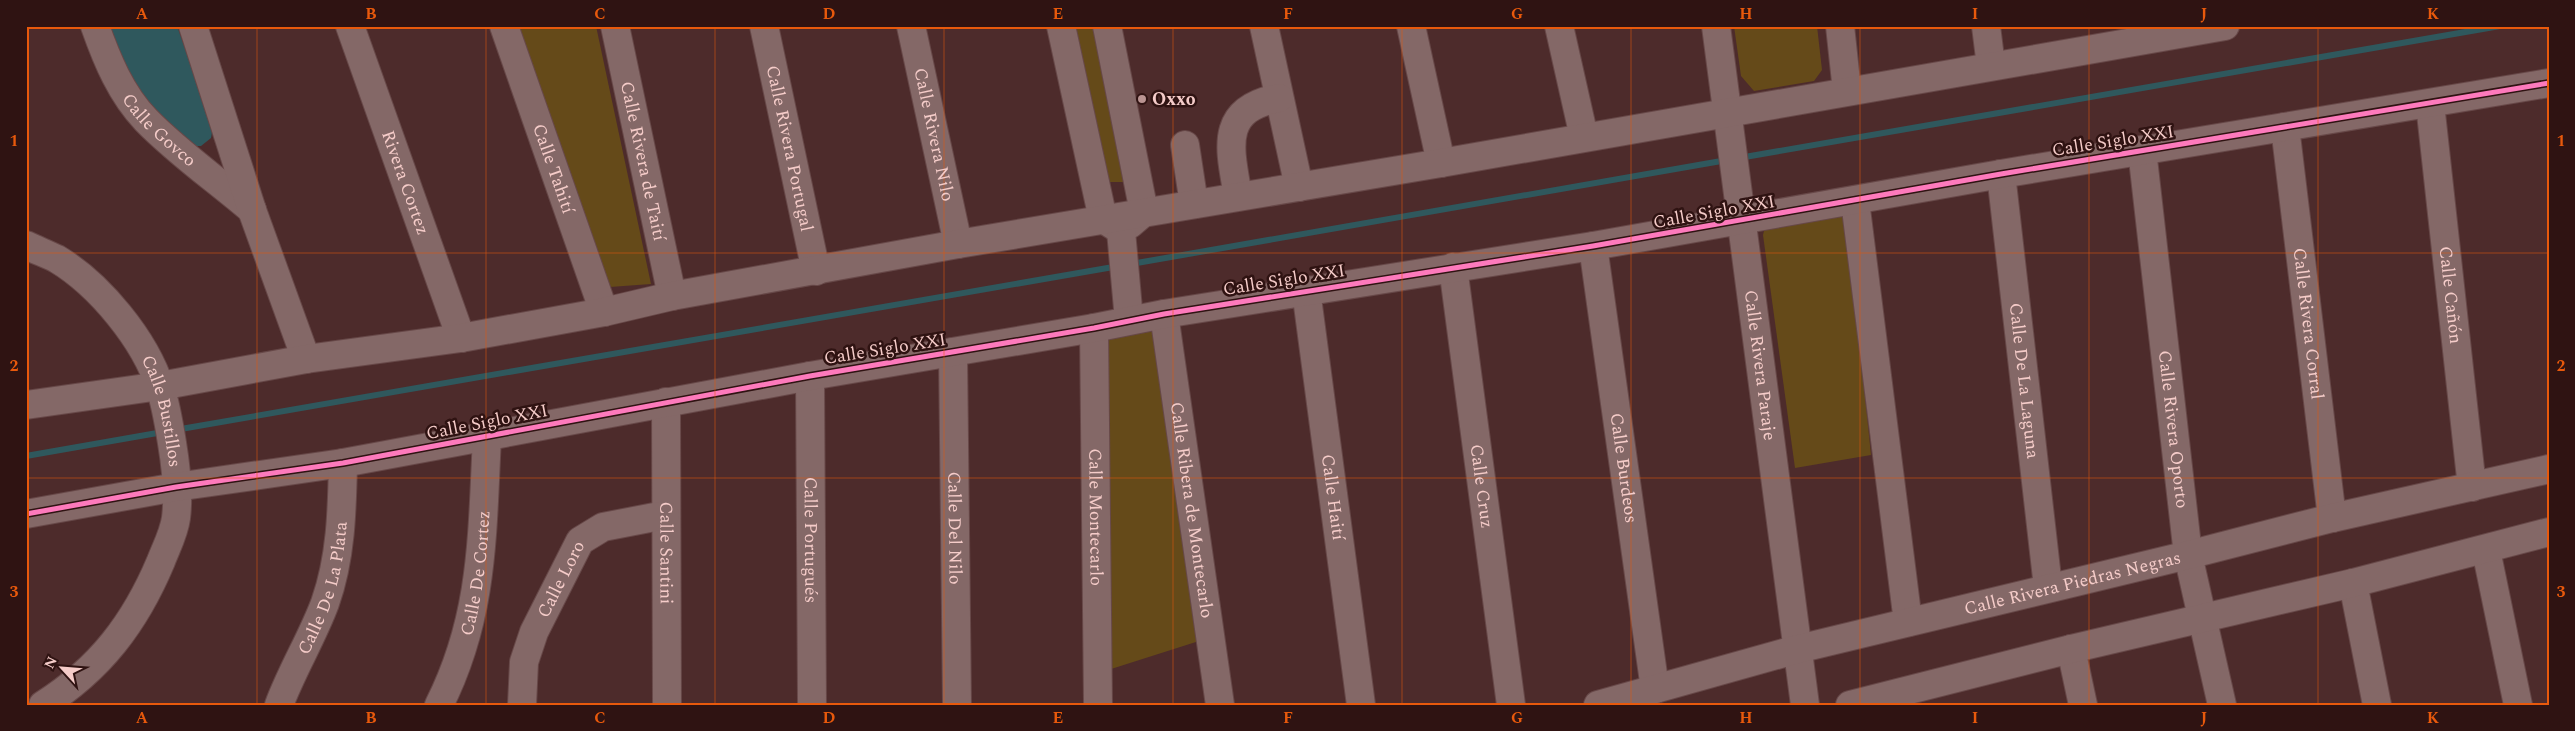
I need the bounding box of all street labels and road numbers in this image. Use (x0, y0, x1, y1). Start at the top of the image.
street label: Calle Rivera Portugal (759, 63, 821, 234)
street label: Calle Rivera Nilo (907, 65, 962, 204)
street label: Calle Rivera de Taití (614, 79, 674, 245)
street label: Calle Govco (115, 87, 202, 173)
street label: Calle Siglo XXI (2050, 118, 2176, 164)
street label: Calle Tahití (526, 120, 583, 219)
street label: Rivera Cortez (375, 126, 437, 238)
street label: Calle Siglo XXI (1651, 188, 1777, 236)
street label: Calle Cañón (2432, 245, 2470, 345)
street label: Calle Rivera Corral (2286, 246, 2331, 401)
street label: Calle Siglo XXI (1221, 257, 1347, 303)
street label: Calle Rivera Paraje (1737, 288, 1784, 442)
street label: Calle De La Laguna (2002, 301, 2047, 460)
street label: Calle Siglo XXI (822, 326, 948, 372)
street label: Calle Rivera Oporto (2151, 349, 2196, 510)
street label: Calle Bustillos (135, 350, 189, 469)
street label: Calle Siglo XXI (424, 397, 550, 447)
street label: Calle Ribera de Montecarlo (1163, 400, 1221, 620)
street label: Calle Burdeos (1603, 411, 1645, 525)
street label: Calle Cruz (1463, 442, 1501, 530)
street label: Calle Montecarlo (1082, 448, 1110, 586)
street label: Calle Haití (1314, 452, 1353, 543)
street label: Calle Del Nilo (941, 471, 969, 585)
street label: Calle Portugués (797, 477, 825, 603)
street label: Calle Santini (653, 502, 680, 604)
street label: Calle De Cortez (453, 510, 497, 639)
street label: Calle De La Plata (290, 520, 354, 659)
street label: Calle Loro (530, 536, 592, 622)
street label: Calle Rivera Piedras Negras (1961, 544, 2184, 622)

